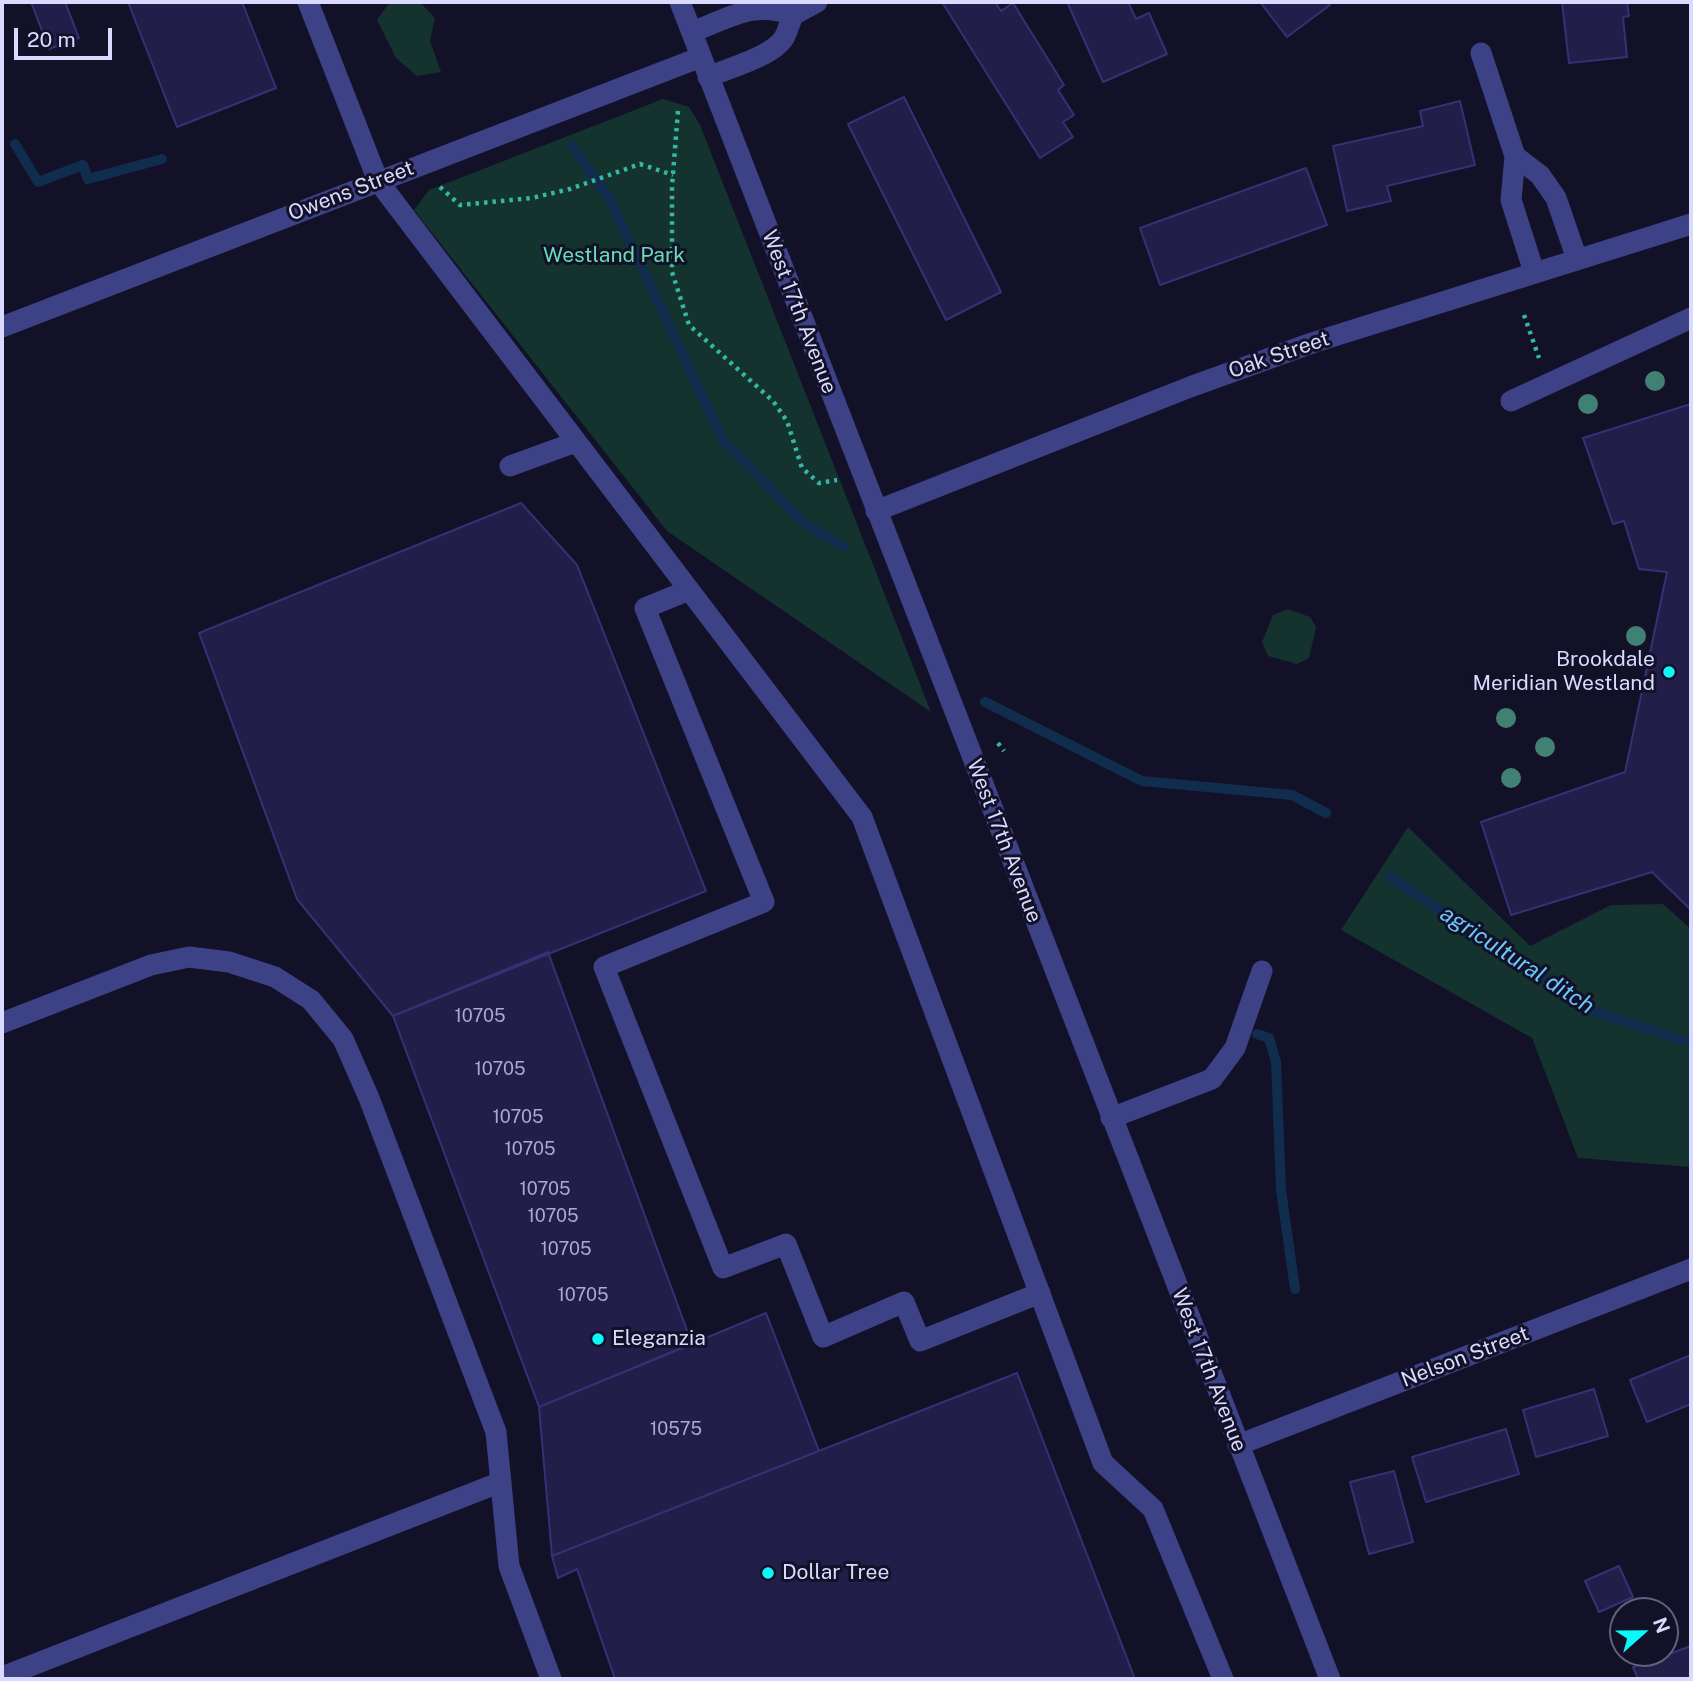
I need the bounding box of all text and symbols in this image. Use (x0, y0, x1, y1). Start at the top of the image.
scale bar (18, 14, 116, 58)
text: 20 m (27, 27, 76, 52)
street label: Owens Street (285, 155, 417, 227)
street label: West 17th Avenue (756, 227, 842, 397)
park label: Westland Park (543, 243, 685, 269)
street label: Oak Street (1225, 326, 1333, 384)
place label: Brookdale Meridian Westland (1473, 647, 1655, 697)
marker: Brookdale Meridian Westland (1661, 664, 1677, 680)
street label: West 17th Avenue (961, 756, 1047, 926)
water label: agricultural ditch (1435, 900, 1599, 1020)
house number: 10705 (454, 1005, 506, 1027)
house number: 10705 (474, 1058, 526, 1080)
house number: 10705 (492, 1106, 544, 1128)
house number: 10705 (504, 1138, 556, 1160)
house number: 10705 (519, 1178, 571, 1200)
house number: 10705 (527, 1205, 579, 1227)
house number: 10705 (540, 1238, 592, 1260)
house number: 10705 (557, 1284, 609, 1306)
street label: West 17th Avenue (1166, 1285, 1252, 1455)
street label: Nelson Street (1398, 1321, 1532, 1393)
place label: Eleganzia (612, 1326, 706, 1352)
marker: Eleganzia (590, 1331, 606, 1347)
house number: 10575 (650, 1418, 702, 1440)
place label: Dollar Tree (782, 1560, 889, 1586)
marker: Dollar Tree (760, 1565, 776, 1581)
north arrow (1609, 1597, 1679, 1667)
text: N (1649, 1614, 1675, 1636)

